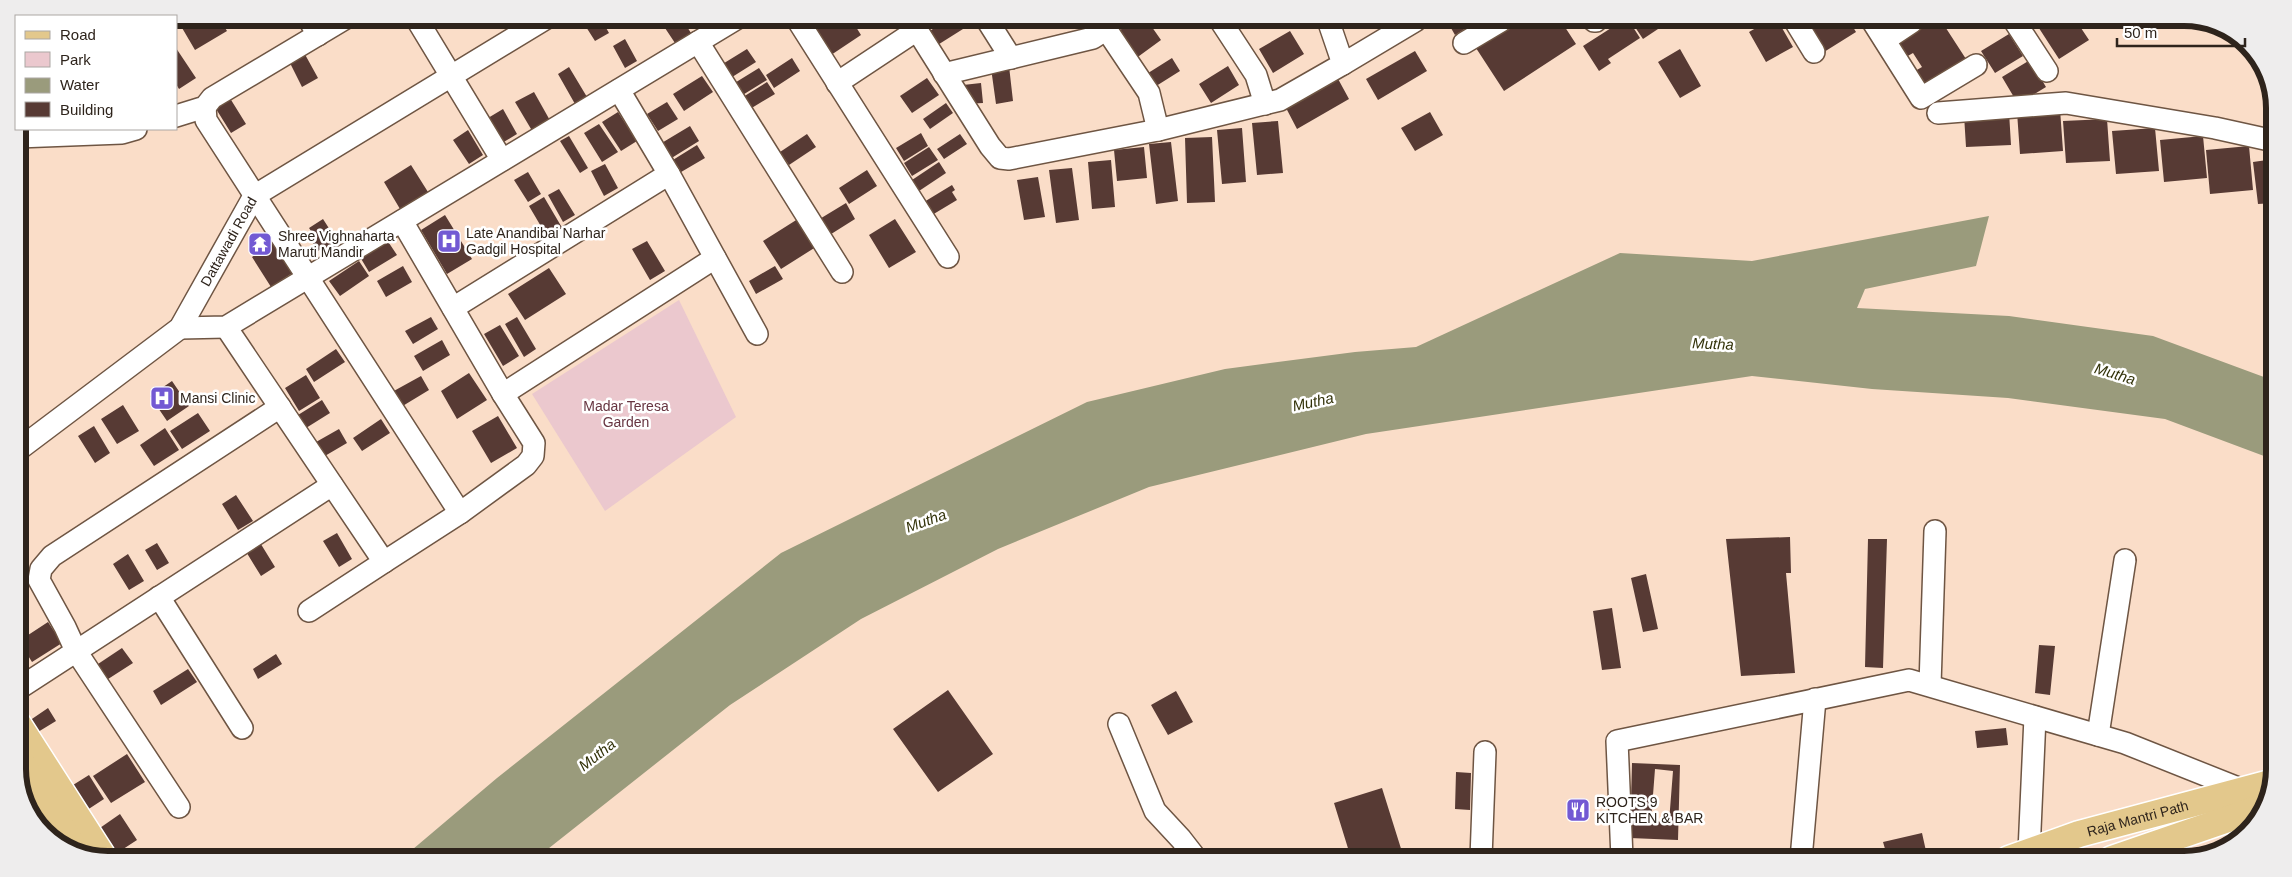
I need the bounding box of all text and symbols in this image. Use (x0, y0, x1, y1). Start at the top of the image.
legend (15, 15, 178, 130)
scale bar (2117, 15, 2244, 47)
text: 50 m (2124, 24, 2157, 41)
text: Road (60, 26, 96, 43)
text: Park (60, 51, 91, 68)
text: Water (60, 76, 99, 93)
text: Building (60, 101, 113, 118)
street label: Dattawadi Road (197, 194, 260, 289)
place label: Late Anandibai Narhar Gadgil Hospital (466, 225, 606, 257)
place label: Shree Vighnaharta Maruti Mandir (278, 228, 395, 260)
hospital icon: Late Anandibai Narhar Gadgil Hospital (436, 228, 462, 254)
temple icon: Shree Vighnaharta Maruti Mandir (247, 231, 273, 257)
water label: Mutha (1692, 334, 1734, 353)
water label: Mutha (2093, 359, 2138, 388)
hospital icon: Mansi Clinic (149, 385, 175, 411)
water label: Mutha (1291, 389, 1335, 414)
place label: Mansi Clinic (180, 390, 255, 406)
park label: Madar Teresa Garden (583, 398, 669, 430)
water label: Mutha (903, 505, 948, 536)
water label: Mutha (575, 735, 618, 774)
place label: ROOTS 9 KITCHEN & BAR (1596, 794, 1703, 826)
restaurant icon: ROOTS 9 KITCHEN & BAR (1565, 797, 1591, 823)
street label: Raja Mantri Path (2085, 797, 2190, 840)

